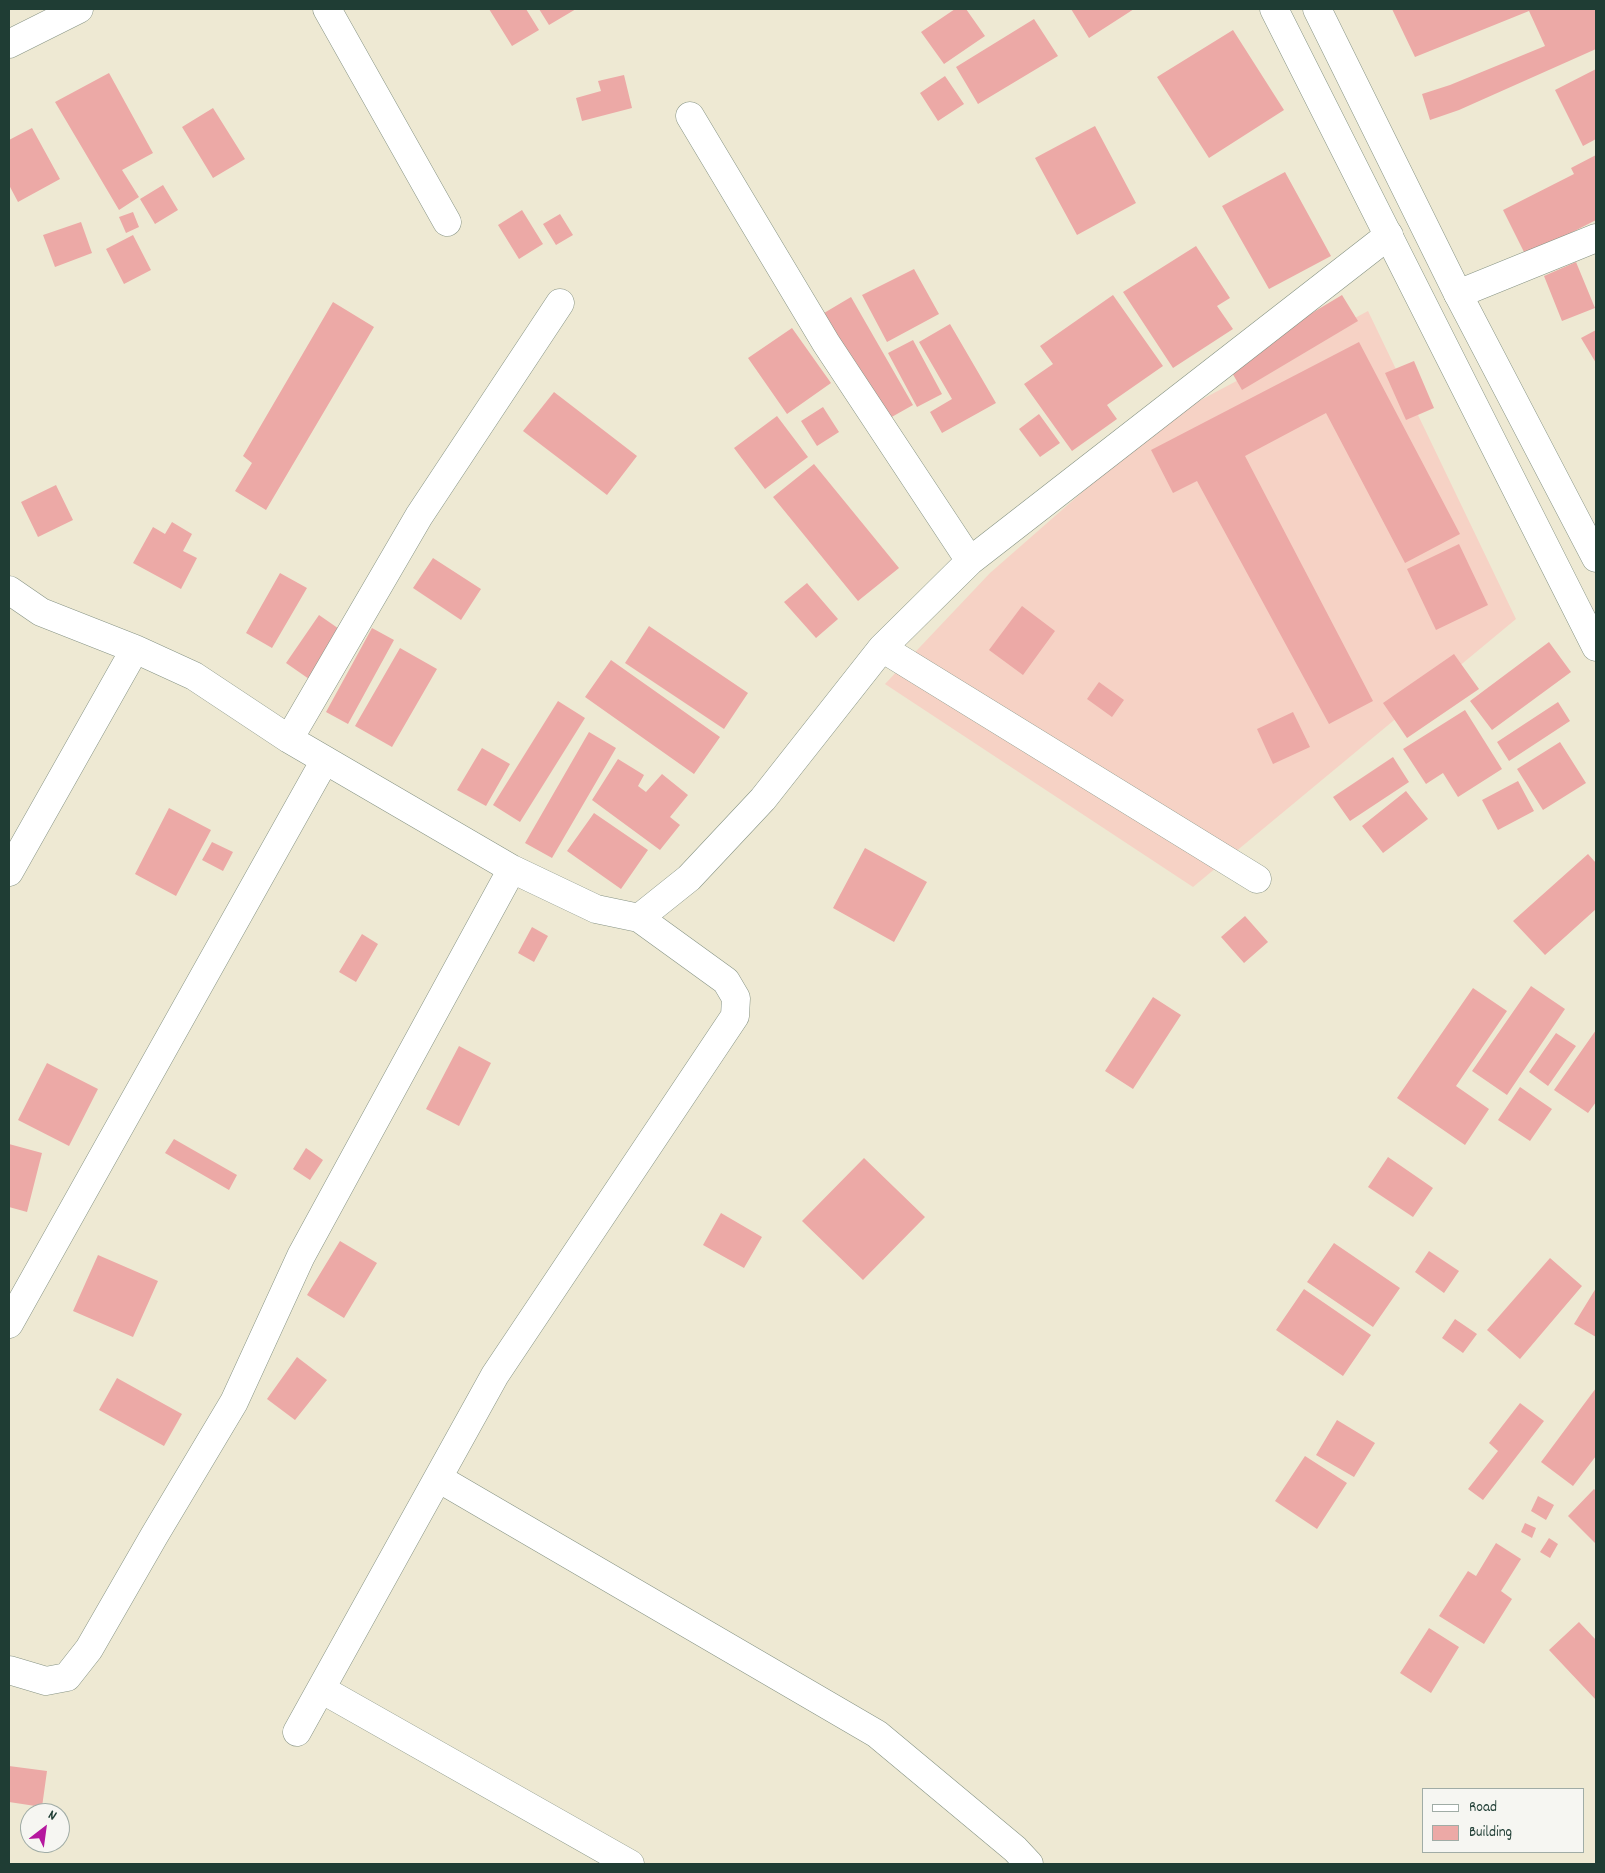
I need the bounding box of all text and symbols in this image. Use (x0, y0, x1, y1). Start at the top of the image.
legend (1422, 1788, 1585, 1853)
text: Road (1469, 1797, 1497, 1819)
north arrow (20, 1803, 70, 1853)
text: N (44, 1805, 60, 1826)
text: Building (1469, 1822, 1512, 1844)

